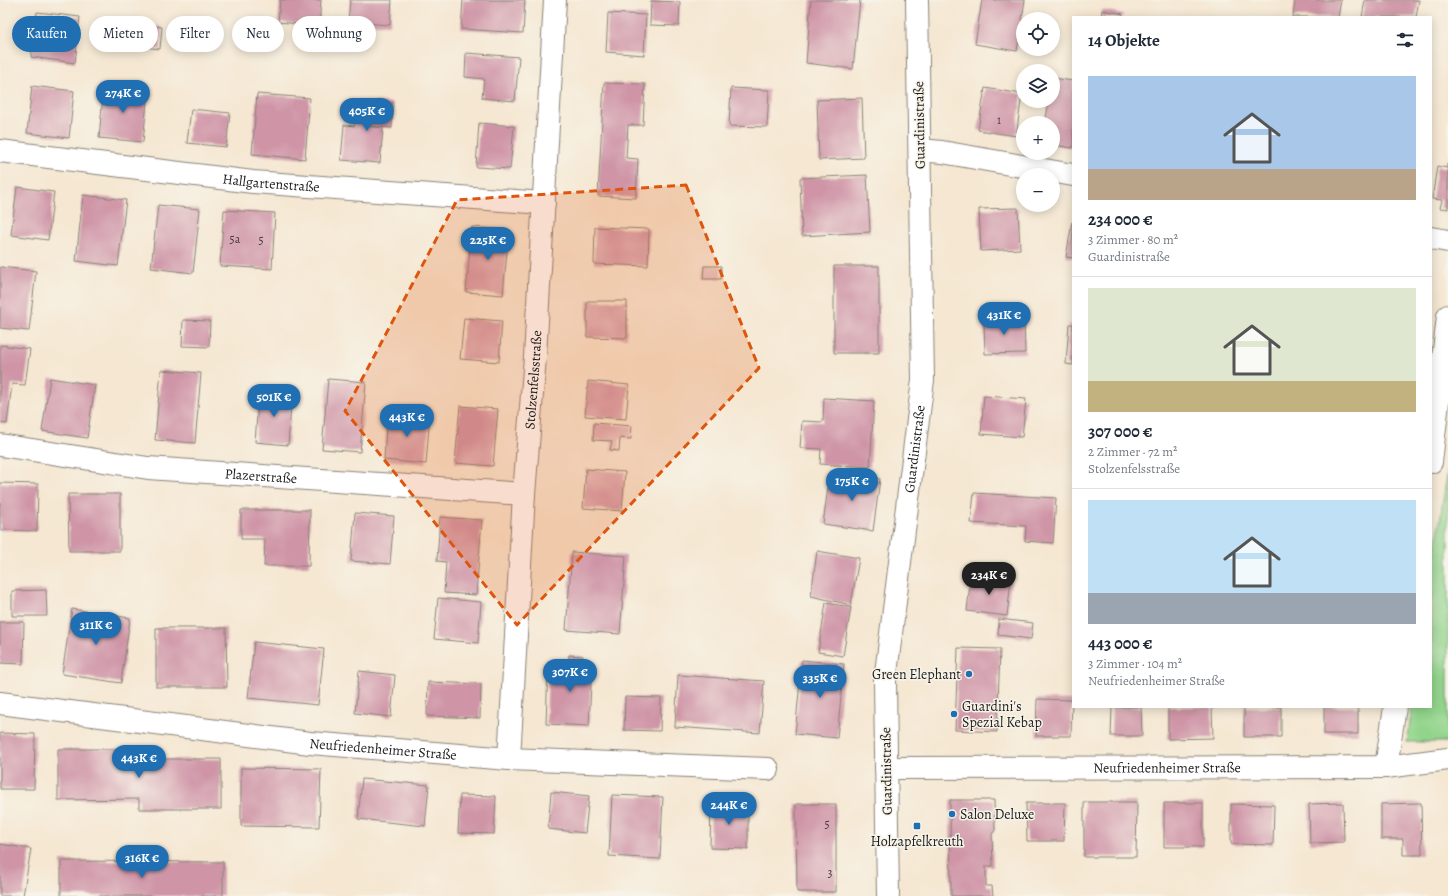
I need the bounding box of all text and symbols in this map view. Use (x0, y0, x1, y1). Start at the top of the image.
map controls (1016, 12, 1060, 212)
button: locate (1016, 12, 1060, 56)
chip: Kaufen (12, 16, 81, 52)
chip: Mieten (89, 16, 158, 52)
chip: Filter (166, 16, 224, 52)
chip: Neu (232, 16, 284, 52)
chip: Wohnung (292, 16, 376, 52)
text: 14 Objekte (1088, 29, 1160, 52)
icon: filters (1394, 29, 1416, 51)
button: layers (1016, 64, 1060, 108)
pin: 274K € (90, 80, 156, 114)
street label: Guardinistraße (909, 81, 930, 169)
text: 274K € (105, 84, 141, 101)
pin: 405K € (334, 98, 400, 132)
text: 405K € (349, 102, 385, 119)
icon: home (1216, 102, 1288, 174)
house number: 1 (997, 112, 1001, 128)
button: + (1016, 116, 1060, 160)
button: − (1016, 168, 1060, 212)
street label: Hallgartenstraße (221, 169, 320, 197)
text: 234 000 € (1088, 208, 1153, 231)
pin: 225K € (455, 227, 521, 261)
house number: 5a (230, 231, 241, 247)
text: 225K € (470, 231, 506, 248)
text: 3 Zimmer · 80 m² (1088, 231, 1178, 248)
house number: 5 (258, 232, 264, 248)
text: Guardinistraße (1088, 248, 1170, 265)
pin: 431K € (971, 302, 1037, 336)
text: 431K € (987, 306, 1021, 323)
icon: home (1216, 314, 1288, 386)
street label: Stolzenfelsstraße (520, 330, 546, 430)
pin: 501K € (241, 384, 307, 418)
text: 501K € (256, 388, 292, 405)
pin: 443K € (374, 404, 440, 438)
street label: Guardinistraße (900, 404, 930, 494)
text: 443K € (389, 408, 425, 425)
text: 307 000 € (1088, 420, 1152, 443)
text: 2 Zimmer · 72 m² (1088, 443, 1177, 460)
text: Stolzenfelsstraße (1088, 460, 1180, 477)
street label: Plazerstraße (224, 464, 298, 488)
pin: 175K € (819, 468, 885, 502)
text: 175K € (835, 472, 869, 489)
icon: home (1216, 526, 1288, 598)
pin: 234K € (956, 562, 1022, 596)
text: 234K € (971, 566, 1007, 583)
pin: 311K € (63, 612, 129, 646)
text: 311K € (79, 616, 113, 633)
text: 443 000 € (1088, 632, 1153, 655)
text: 3 Zimmer · 104 m² (1088, 655, 1182, 672)
pin: 307K € (537, 659, 603, 693)
text: 307K € (552, 663, 588, 680)
pin: 335K € (787, 665, 853, 699)
place label: Green Elephant (872, 665, 961, 684)
text: 335K € (803, 669, 838, 686)
marker: Green Elephant (964, 669, 974, 679)
text: Neufriedenheimer Straße (1088, 672, 1225, 689)
place label: Guardini's Spezial Kebap (962, 697, 1042, 732)
marker: Guardini's Spezial Kebap (949, 709, 959, 719)
street label: Guardinistraße (876, 727, 897, 815)
street label: Neufriedenheimer Straße (309, 734, 457, 765)
pin: 443K € (106, 745, 172, 779)
text: 443K € (121, 749, 157, 766)
street label: Neufriedenheimer Straße (1093, 758, 1241, 778)
pin: 244K € (696, 792, 762, 826)
text: 244K € (711, 796, 747, 813)
place label: Salon Deluxe (960, 805, 1034, 824)
marker: Salon Deluxe (947, 809, 957, 819)
house number: 5 (824, 816, 830, 832)
marker: Holzapfelkreuth (912, 821, 922, 831)
place label: Holzapfelkreuth (870, 832, 964, 851)
pin: 316K € (109, 845, 175, 879)
text: 316K € (125, 849, 159, 866)
house number: 3 (828, 865, 833, 881)

